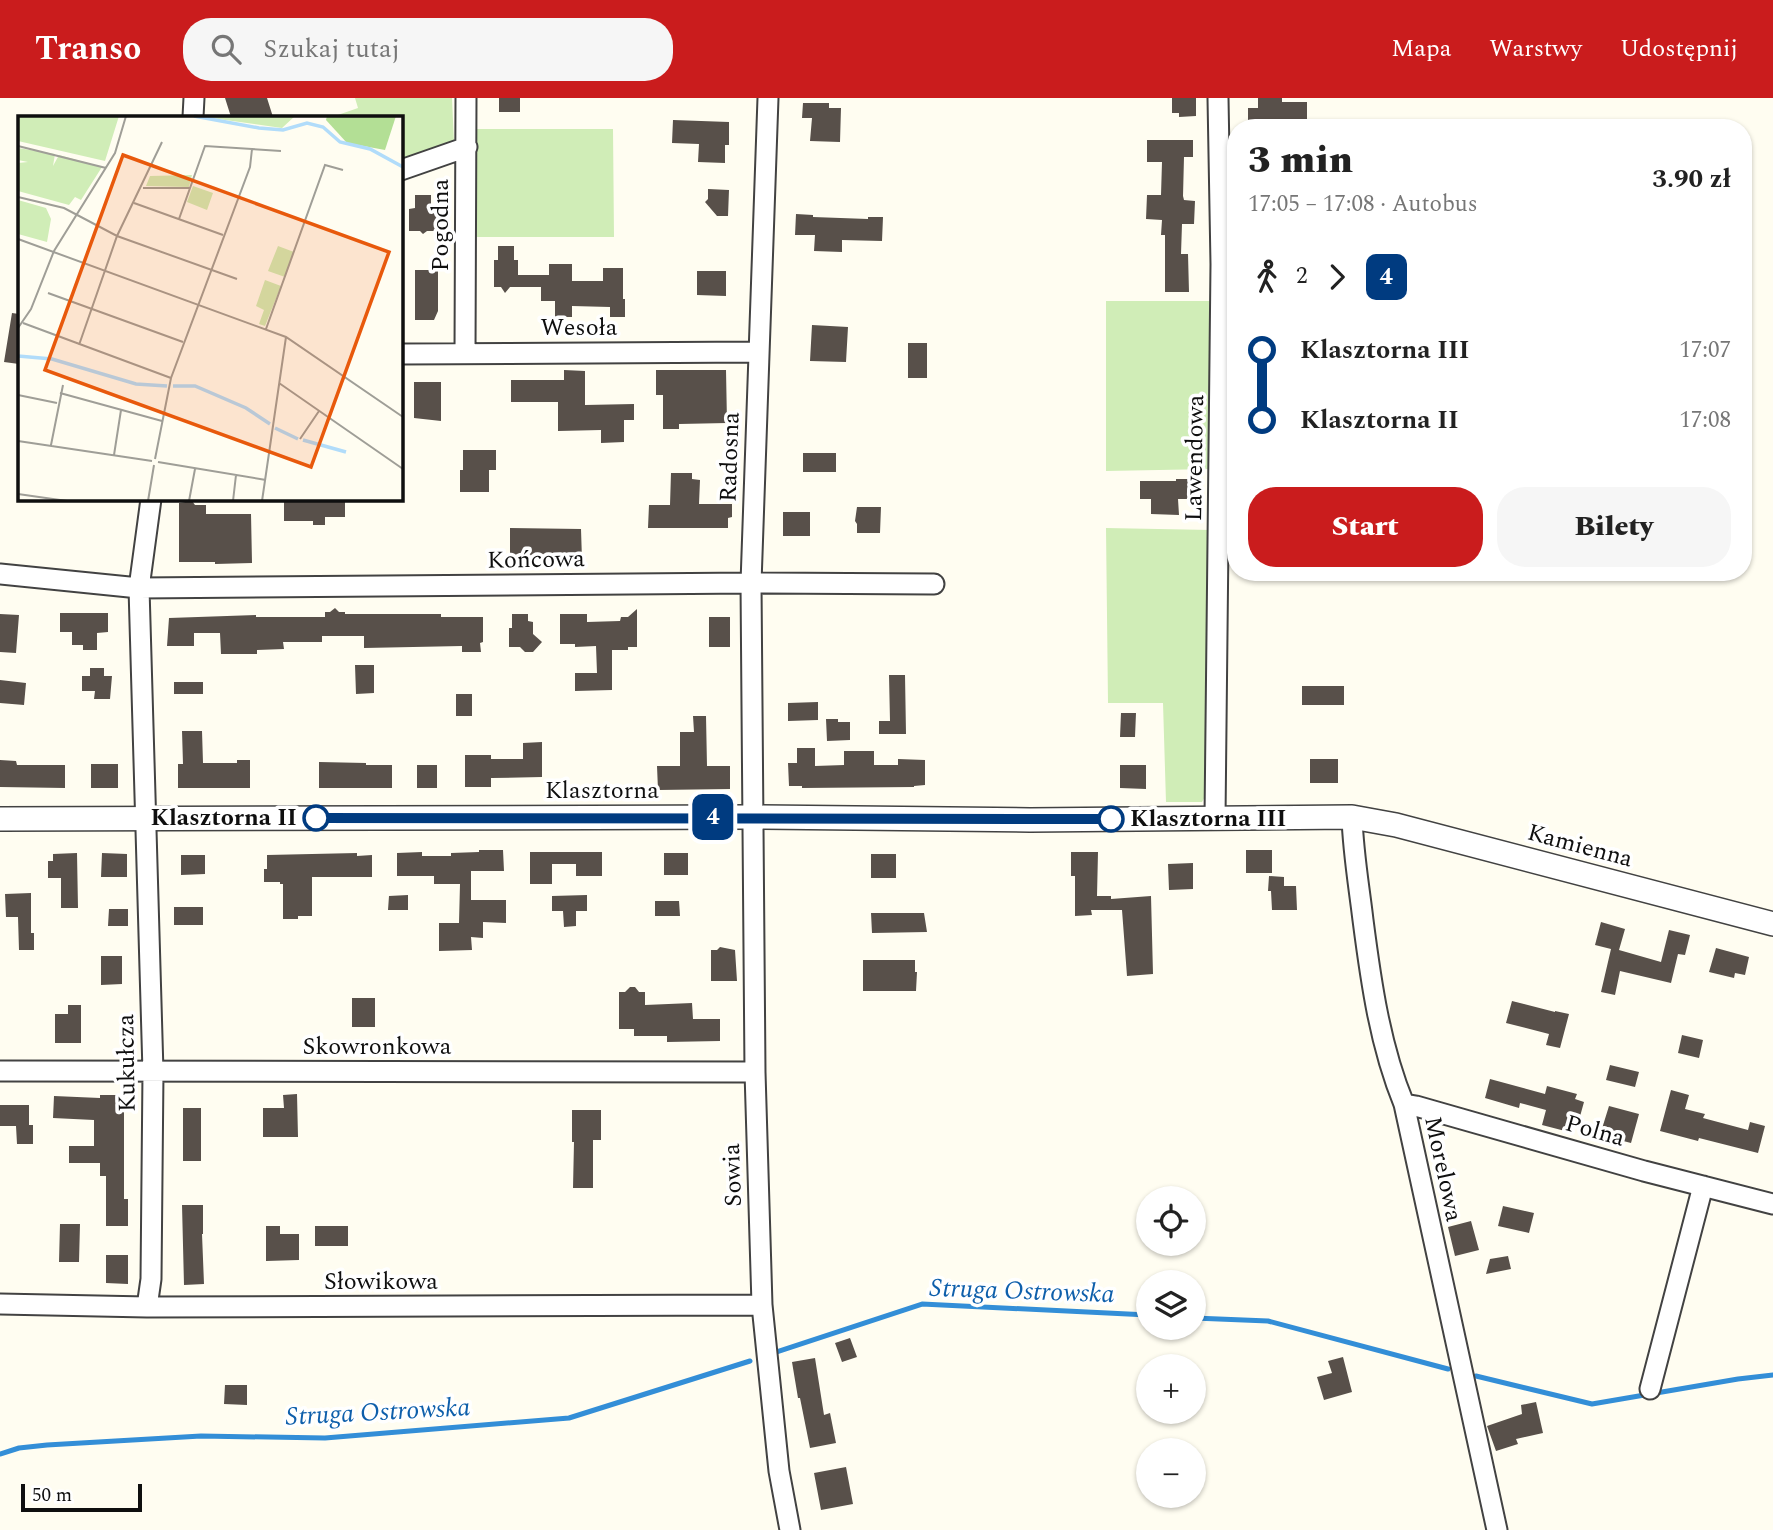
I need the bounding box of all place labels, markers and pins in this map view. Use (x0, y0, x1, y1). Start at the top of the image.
place label: Klasztorna II (151, 800, 297, 836)
place label: Klasztorna III (1130, 801, 1286, 837)
marker: Klasztorna II (303, 805, 329, 831)
marker: Klasztorna III (1098, 806, 1124, 832)

